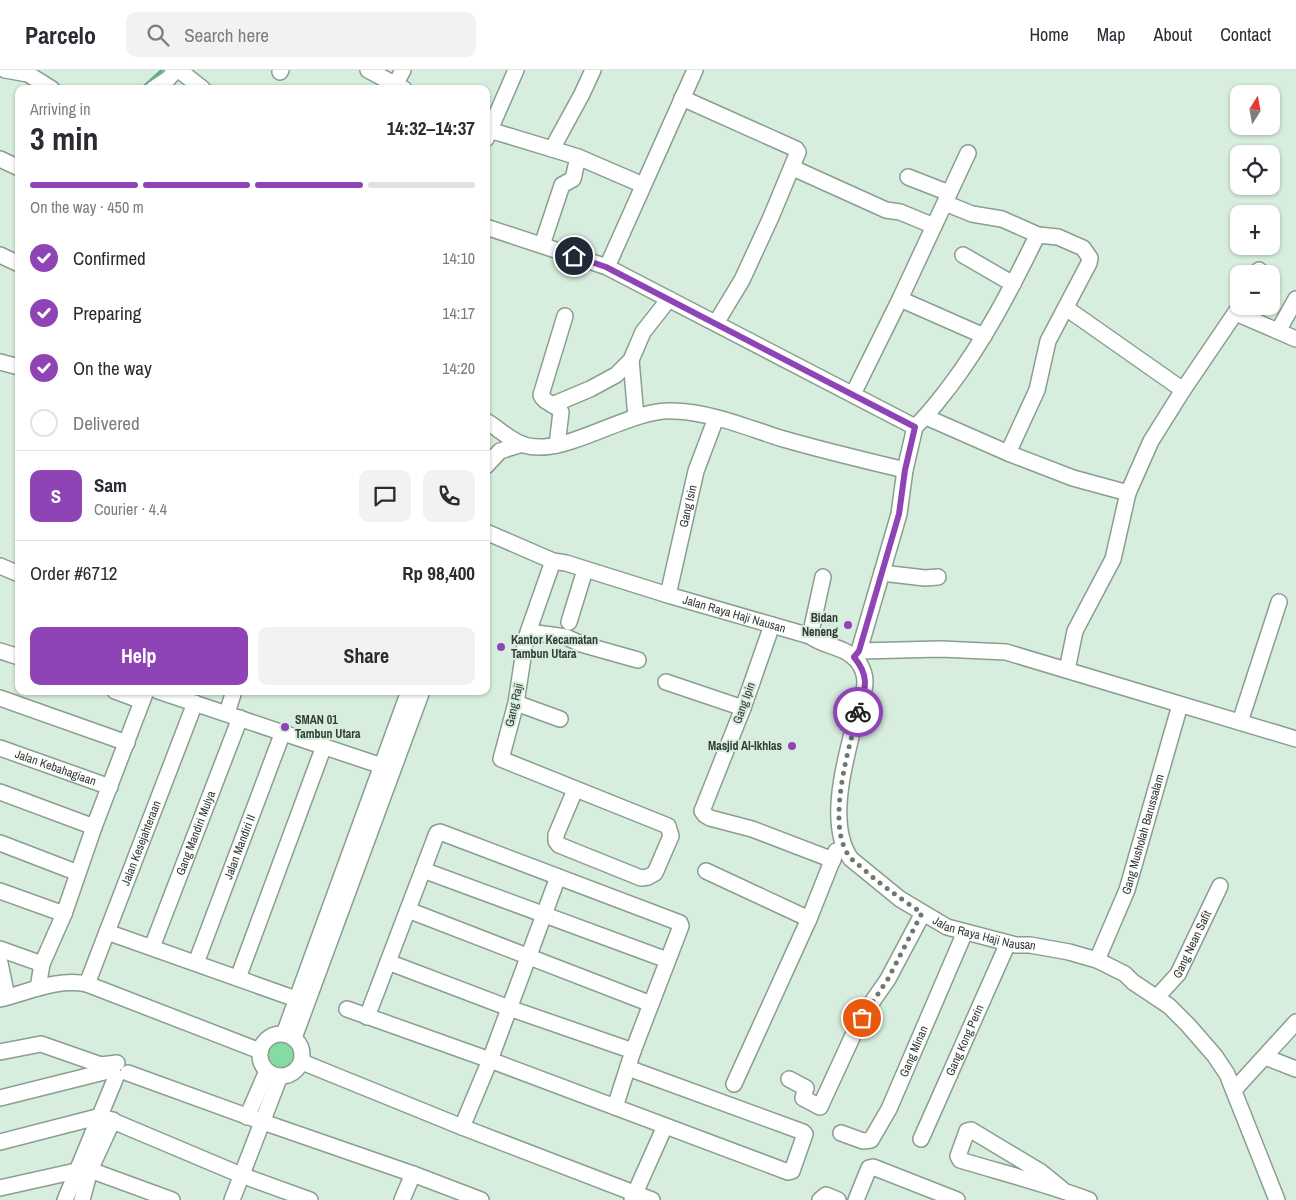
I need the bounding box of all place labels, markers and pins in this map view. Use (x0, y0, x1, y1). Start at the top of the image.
pin (553, 235, 595, 277)
place label: Bidan Neneng (802, 610, 838, 640)
marker: Bidan Neneng (842, 619, 854, 631)
place label: Kantor Kecamatan Tambun Utara (511, 632, 598, 662)
marker: Kantor Kecamatan Tambun Utara (495, 641, 507, 653)
place label: SMAN 01 Tambun Utara (295, 712, 361, 742)
marker: SMAN 01 Tambun Utara (279, 721, 291, 733)
place label: Masjid Al-Ikhlas (708, 738, 783, 754)
marker: Masjid Al-Ikhlas (786, 740, 798, 752)
pin (841, 997, 883, 1039)

